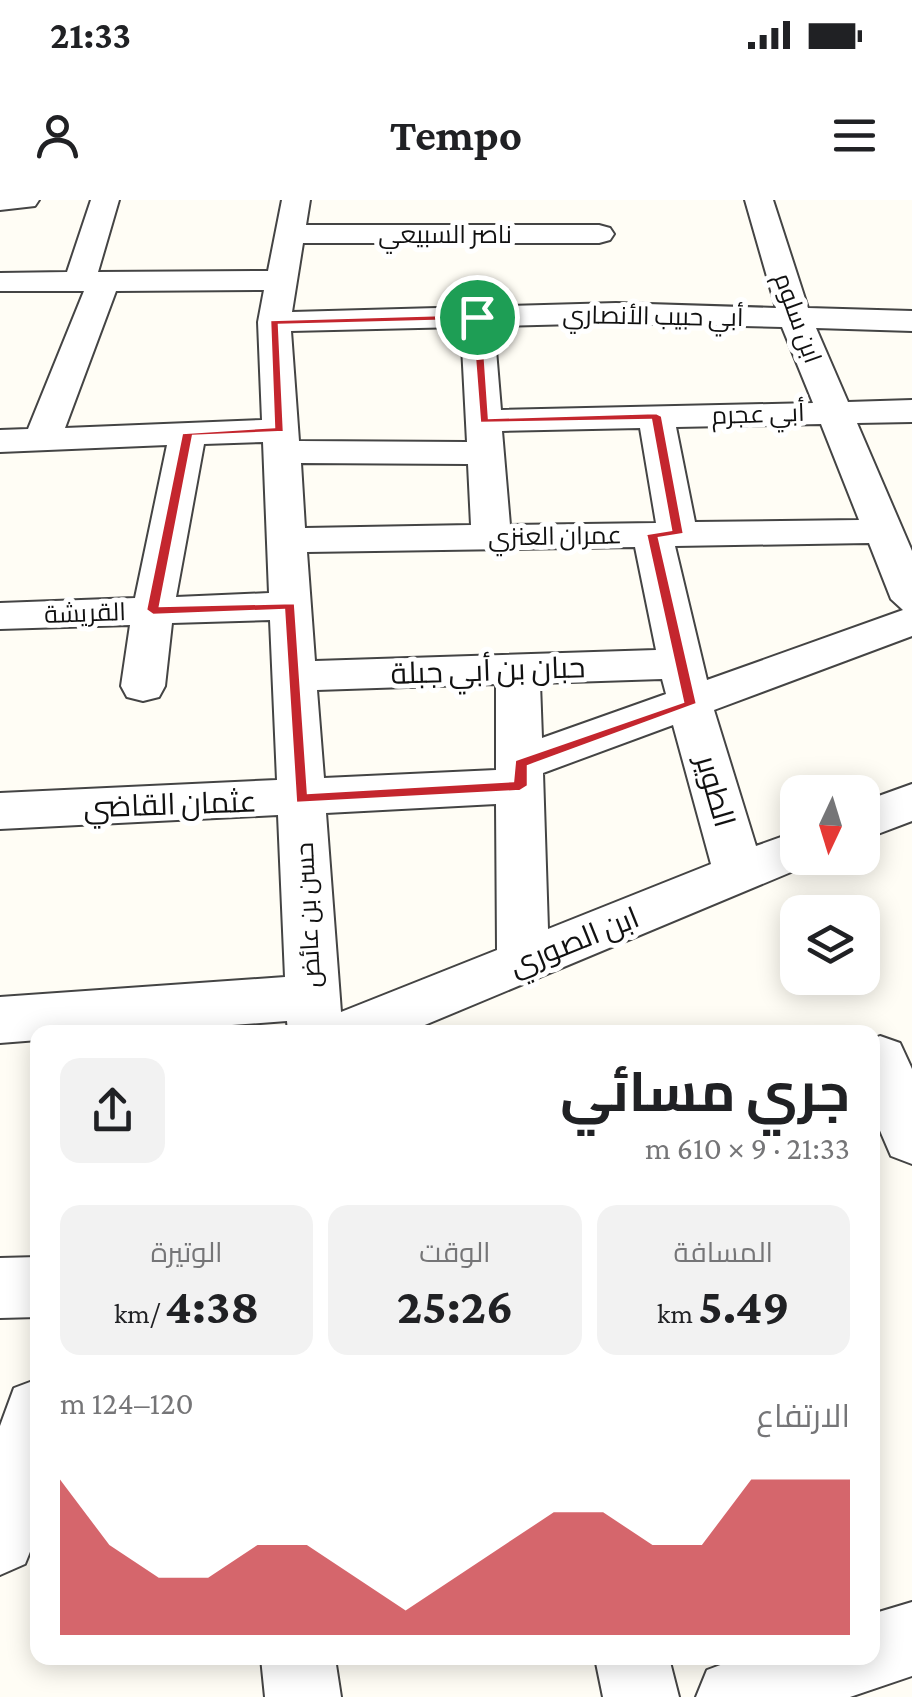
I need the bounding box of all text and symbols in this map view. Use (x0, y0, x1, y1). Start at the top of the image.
text: 21:33 (50, 14, 131, 56)
icon: person (30, 108, 85, 163)
icon: menu (827, 108, 882, 163)
text: Tempo (390, 110, 522, 160)
street label: ناصر السبيعي (378, 221, 512, 254)
street label: ابن سلوم (765, 269, 827, 368)
pin (435, 275, 520, 360)
icon: arrive (450, 290, 505, 345)
street label: أبي حبيب الأنصاري (562, 298, 744, 337)
street label: أبي عجرم (711, 396, 805, 435)
street label: عمران العنزي (488, 521, 622, 557)
street label: القريشة (44, 598, 126, 629)
street label: حبان بن أبي جبلة (390, 648, 586, 697)
street label: الطوير (689, 749, 742, 831)
north arrow (780, 775, 880, 875)
map controls (780, 775, 880, 995)
street label: عثمان القاضي (83, 784, 257, 830)
street label: حسن بن عائض (291, 842, 326, 988)
button: layers (780, 895, 880, 995)
street label: ابن الصوري (504, 900, 646, 988)
button: share (60, 1058, 165, 1163)
text: جري مسائي (560, 1062, 850, 1123)
text: 21:33 · 9 × 610 m (645, 1130, 850, 1166)
text: الوتيرة (151, 1237, 223, 1268)
text: الوقت (419, 1237, 491, 1268)
text: المسافة (674, 1237, 773, 1268)
text: 4:38 (165, 1278, 259, 1334)
text: 25:26 (397, 1278, 513, 1334)
text: 5.49 (698, 1278, 790, 1334)
text: /km (114, 1298, 165, 1329)
text: km (657, 1298, 698, 1329)
text: 120–124 m (60, 1385, 194, 1421)
text: الارتفاع (756, 1398, 850, 1434)

